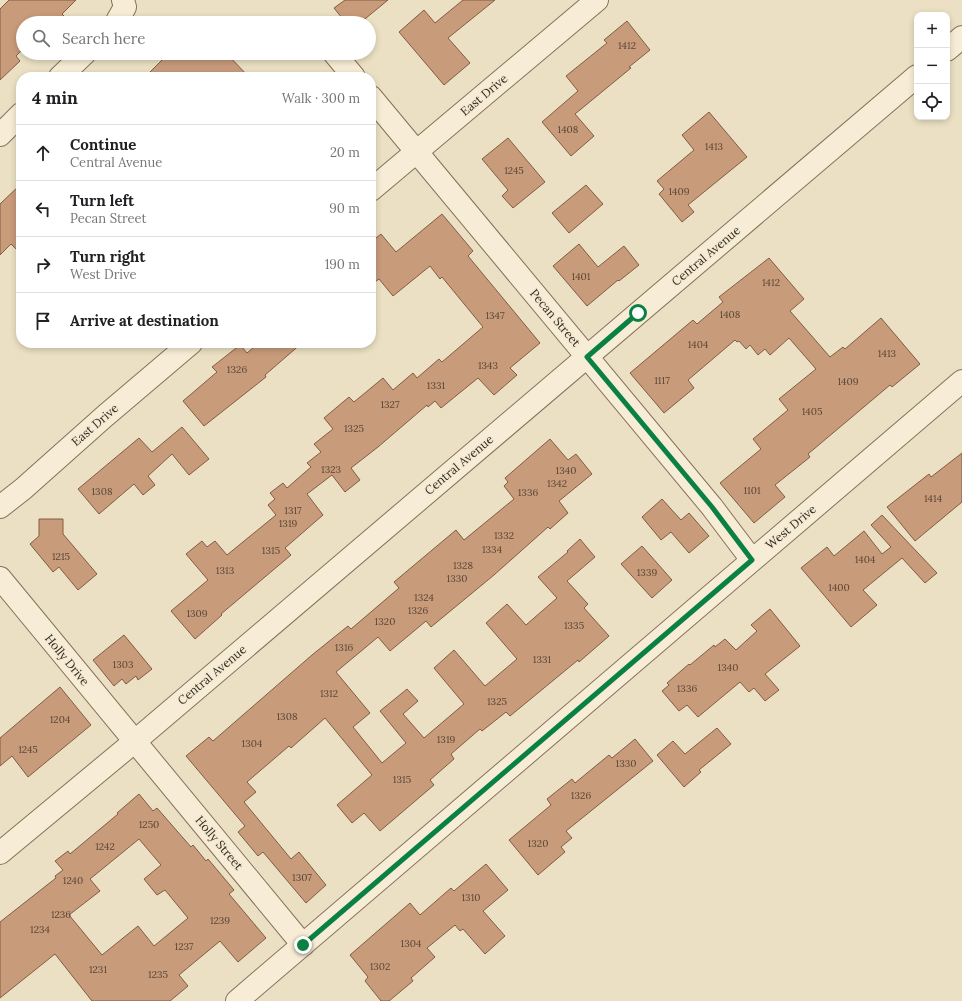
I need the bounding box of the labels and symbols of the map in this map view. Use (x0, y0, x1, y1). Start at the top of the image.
house number: 1412 (618, 39, 636, 52)
street label: East Drive (457, 70, 511, 119)
house number: 1408 (558, 123, 579, 136)
house number: 1413 (705, 140, 724, 153)
house number: 1245 (504, 164, 524, 177)
house number: 1409 (668, 185, 690, 198)
street label: Central Avenue (668, 222, 743, 289)
house number: 1401 (572, 270, 591, 283)
house number: 1412 (762, 276, 780, 289)
street label: Pecan Street (527, 286, 584, 350)
route start (629, 304, 647, 322)
house number: 1408 (720, 308, 741, 321)
house number: 1347 (485, 309, 505, 322)
house number: 1404 (688, 338, 709, 351)
house number: 1413 (878, 347, 897, 360)
house number: 1343 (478, 359, 499, 372)
house number: 1326 (227, 363, 247, 376)
house number: 1117 (654, 374, 670, 387)
house number: 1409 (837, 375, 859, 388)
house number: 1331 (427, 379, 446, 392)
house number: 1327 (380, 398, 400, 411)
street label: East Drive (68, 400, 121, 449)
house number: 1405 (802, 405, 822, 418)
house number: 1325 (344, 422, 364, 435)
street label: Central Avenue (421, 431, 496, 498)
house number: 1323 (321, 463, 341, 476)
house number: 1340 (556, 464, 576, 477)
house number: 1342 (547, 477, 567, 490)
house number: 1101 (743, 484, 761, 497)
house number: 1308 (91, 485, 113, 498)
house number: 1336 (518, 486, 538, 499)
house number: 1414 (924, 492, 943, 505)
street label: West Drive (762, 501, 819, 552)
house number: 1317 (284, 504, 302, 517)
house number: 1319 (279, 517, 298, 530)
house number: 1332 (494, 529, 514, 542)
house number: 1334 (482, 543, 503, 556)
house number: 1315 (262, 544, 280, 557)
house number: 1215 (52, 550, 70, 563)
house number: 1404 (855, 553, 876, 566)
house number: 1328 (453, 559, 473, 572)
house number: 1313 (216, 564, 235, 577)
house number: 1339 (637, 566, 657, 579)
house number: 1330 (447, 572, 468, 585)
house number: 1400 (828, 581, 850, 594)
house number: 1324 (414, 591, 434, 604)
house number: 1326 (408, 604, 428, 617)
house number: 1309 (186, 607, 208, 620)
house number: 1320 (375, 615, 395, 628)
house number: 1335 (564, 619, 584, 632)
street label: Holly Drive (42, 631, 93, 689)
street label: Central Avenue (174, 641, 249, 708)
house number: 1316 (335, 641, 354, 654)
house number: 1331 (533, 653, 552, 666)
house number: 1303 (113, 658, 134, 671)
house number: 1340 (718, 661, 738, 674)
house number: 1336 (677, 682, 697, 695)
house number: 1312 (320, 687, 338, 700)
house number: 1325 (487, 695, 507, 708)
house number: 1308 (276, 710, 298, 723)
house number: 1204 (50, 713, 71, 726)
house number: 1319 (437, 733, 456, 746)
house number: 1304 (242, 737, 263, 750)
house number: 1245 (18, 743, 38, 756)
house number: 1330 (616, 757, 637, 770)
house number: 1315 (393, 773, 411, 786)
house number: 1326 (571, 789, 591, 802)
street label: Holly Street (192, 813, 247, 873)
house number: 1250 (139, 818, 159, 831)
house number: 1320 (528, 837, 548, 850)
house number: 1242 (95, 840, 115, 853)
house number: 1307 (292, 871, 312, 884)
house number: 1240 (63, 874, 83, 887)
house number: 1310 (461, 891, 481, 904)
house number: 1236 (51, 908, 71, 921)
house number: 1239 (210, 914, 230, 927)
house number: 1234 (30, 923, 51, 936)
route end (294, 936, 312, 954)
house number: 1304 (401, 937, 422, 950)
house number: 1237 (175, 940, 194, 953)
house number: 1302 (370, 960, 390, 973)
house number: 1231 (89, 963, 107, 976)
house number: 1235 (148, 968, 168, 981)

